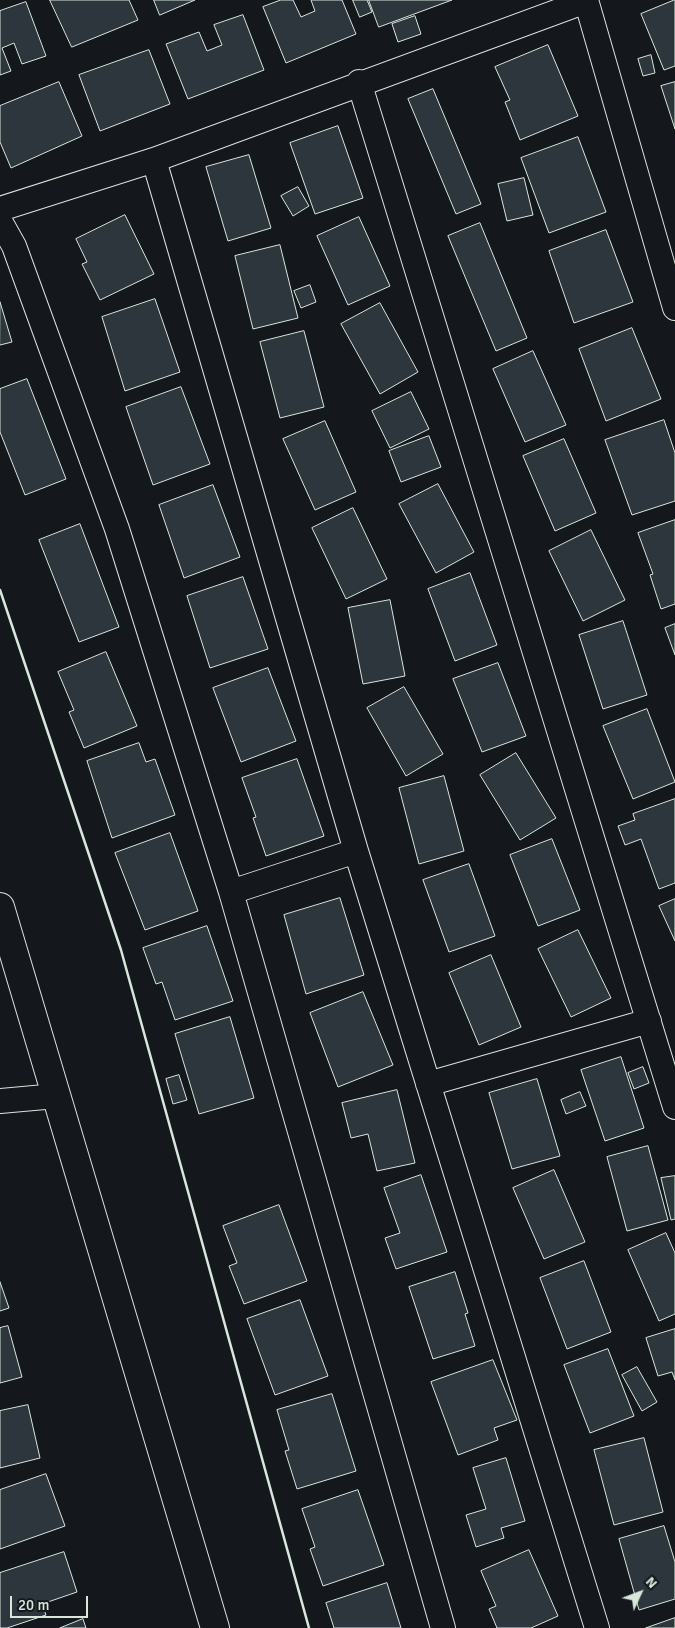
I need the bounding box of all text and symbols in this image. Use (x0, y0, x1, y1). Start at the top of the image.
north arrow (615, 1568, 665, 1618)
text: N (642, 1573, 661, 1592)
scale bar (12, 1586, 90, 1618)
text: 20 m (18, 1596, 49, 1614)

